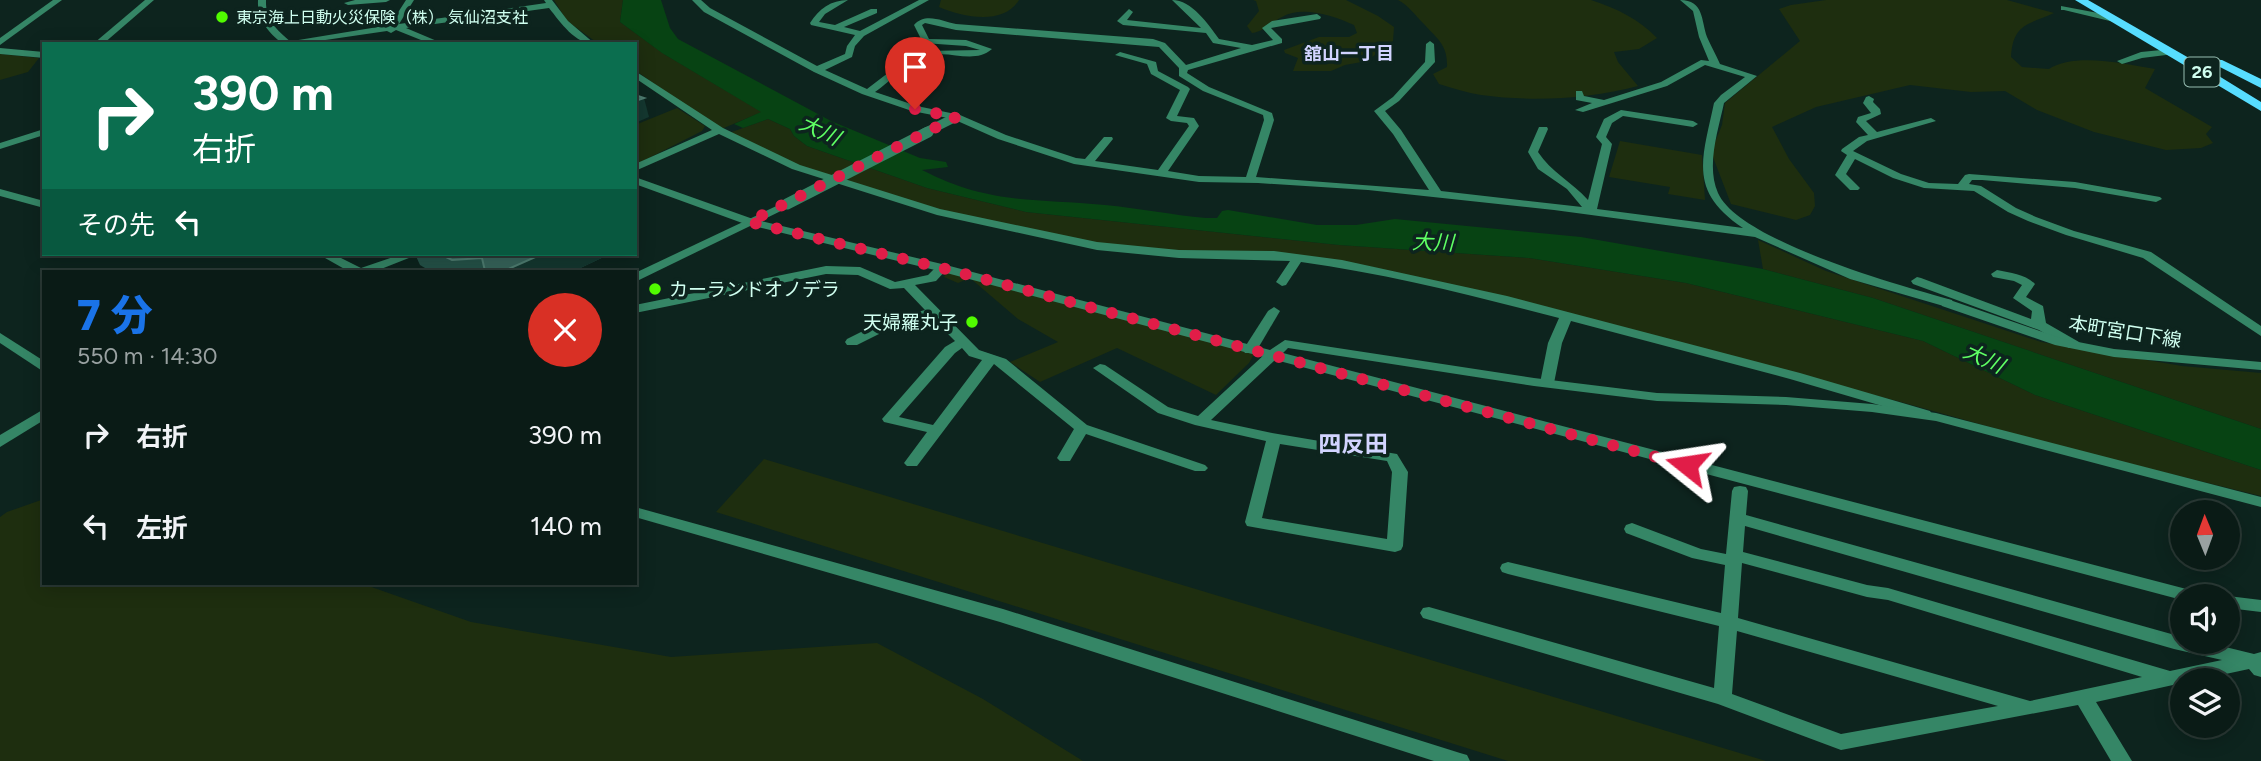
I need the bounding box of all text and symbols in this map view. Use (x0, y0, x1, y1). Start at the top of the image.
place label: 東京海上日動火災保険（株） 気仙沼支社 (236, 8, 528, 27)
marker: 東京海上日動火災保険（株） 気仙沼支社 (214, 9, 230, 25)
pin (885, 37, 945, 109)
district label: 舘山一丁目 (1304, 43, 1394, 65)
icon: arrive (896, 48, 934, 86)
road number: 26 (2184, 58, 2220, 86)
text: 390 m (192, 63, 334, 122)
icon: right (77, 70, 168, 161)
water label: 大川 (796, 110, 846, 151)
text: 右折 (192, 130, 256, 168)
icon: left (169, 203, 207, 241)
text: その先 (77, 209, 155, 241)
water label: 大川 (1412, 229, 1456, 255)
place label: カーランドオノデラ (669, 278, 840, 301)
marker: カーランドオノデラ (647, 281, 663, 297)
text: 7 分 (77, 290, 153, 341)
button: close (528, 293, 602, 367)
place label: 天婦羅丸子 (863, 311, 958, 334)
street label: 本町宮口下線 (2067, 312, 2183, 352)
marker: 天婦羅丸子 (964, 314, 980, 330)
water label: 大川 (1960, 338, 2010, 379)
text: 550 m · 14:30 (77, 342, 218, 370)
icon: right (77, 416, 115, 454)
text: 390 m (528, 419, 602, 451)
text: 右折 (136, 421, 188, 453)
position arrow (1650, 428, 1724, 502)
district label: 四反田 (1319, 430, 1388, 458)
north arrow (2170, 500, 2240, 570)
map controls (2170, 500, 2240, 738)
icon: left (77, 507, 115, 545)
text: 140 m (530, 510, 602, 542)
text: 左折 (136, 512, 188, 544)
button: sound (2170, 584, 2240, 654)
button: layers (2170, 668, 2240, 738)

